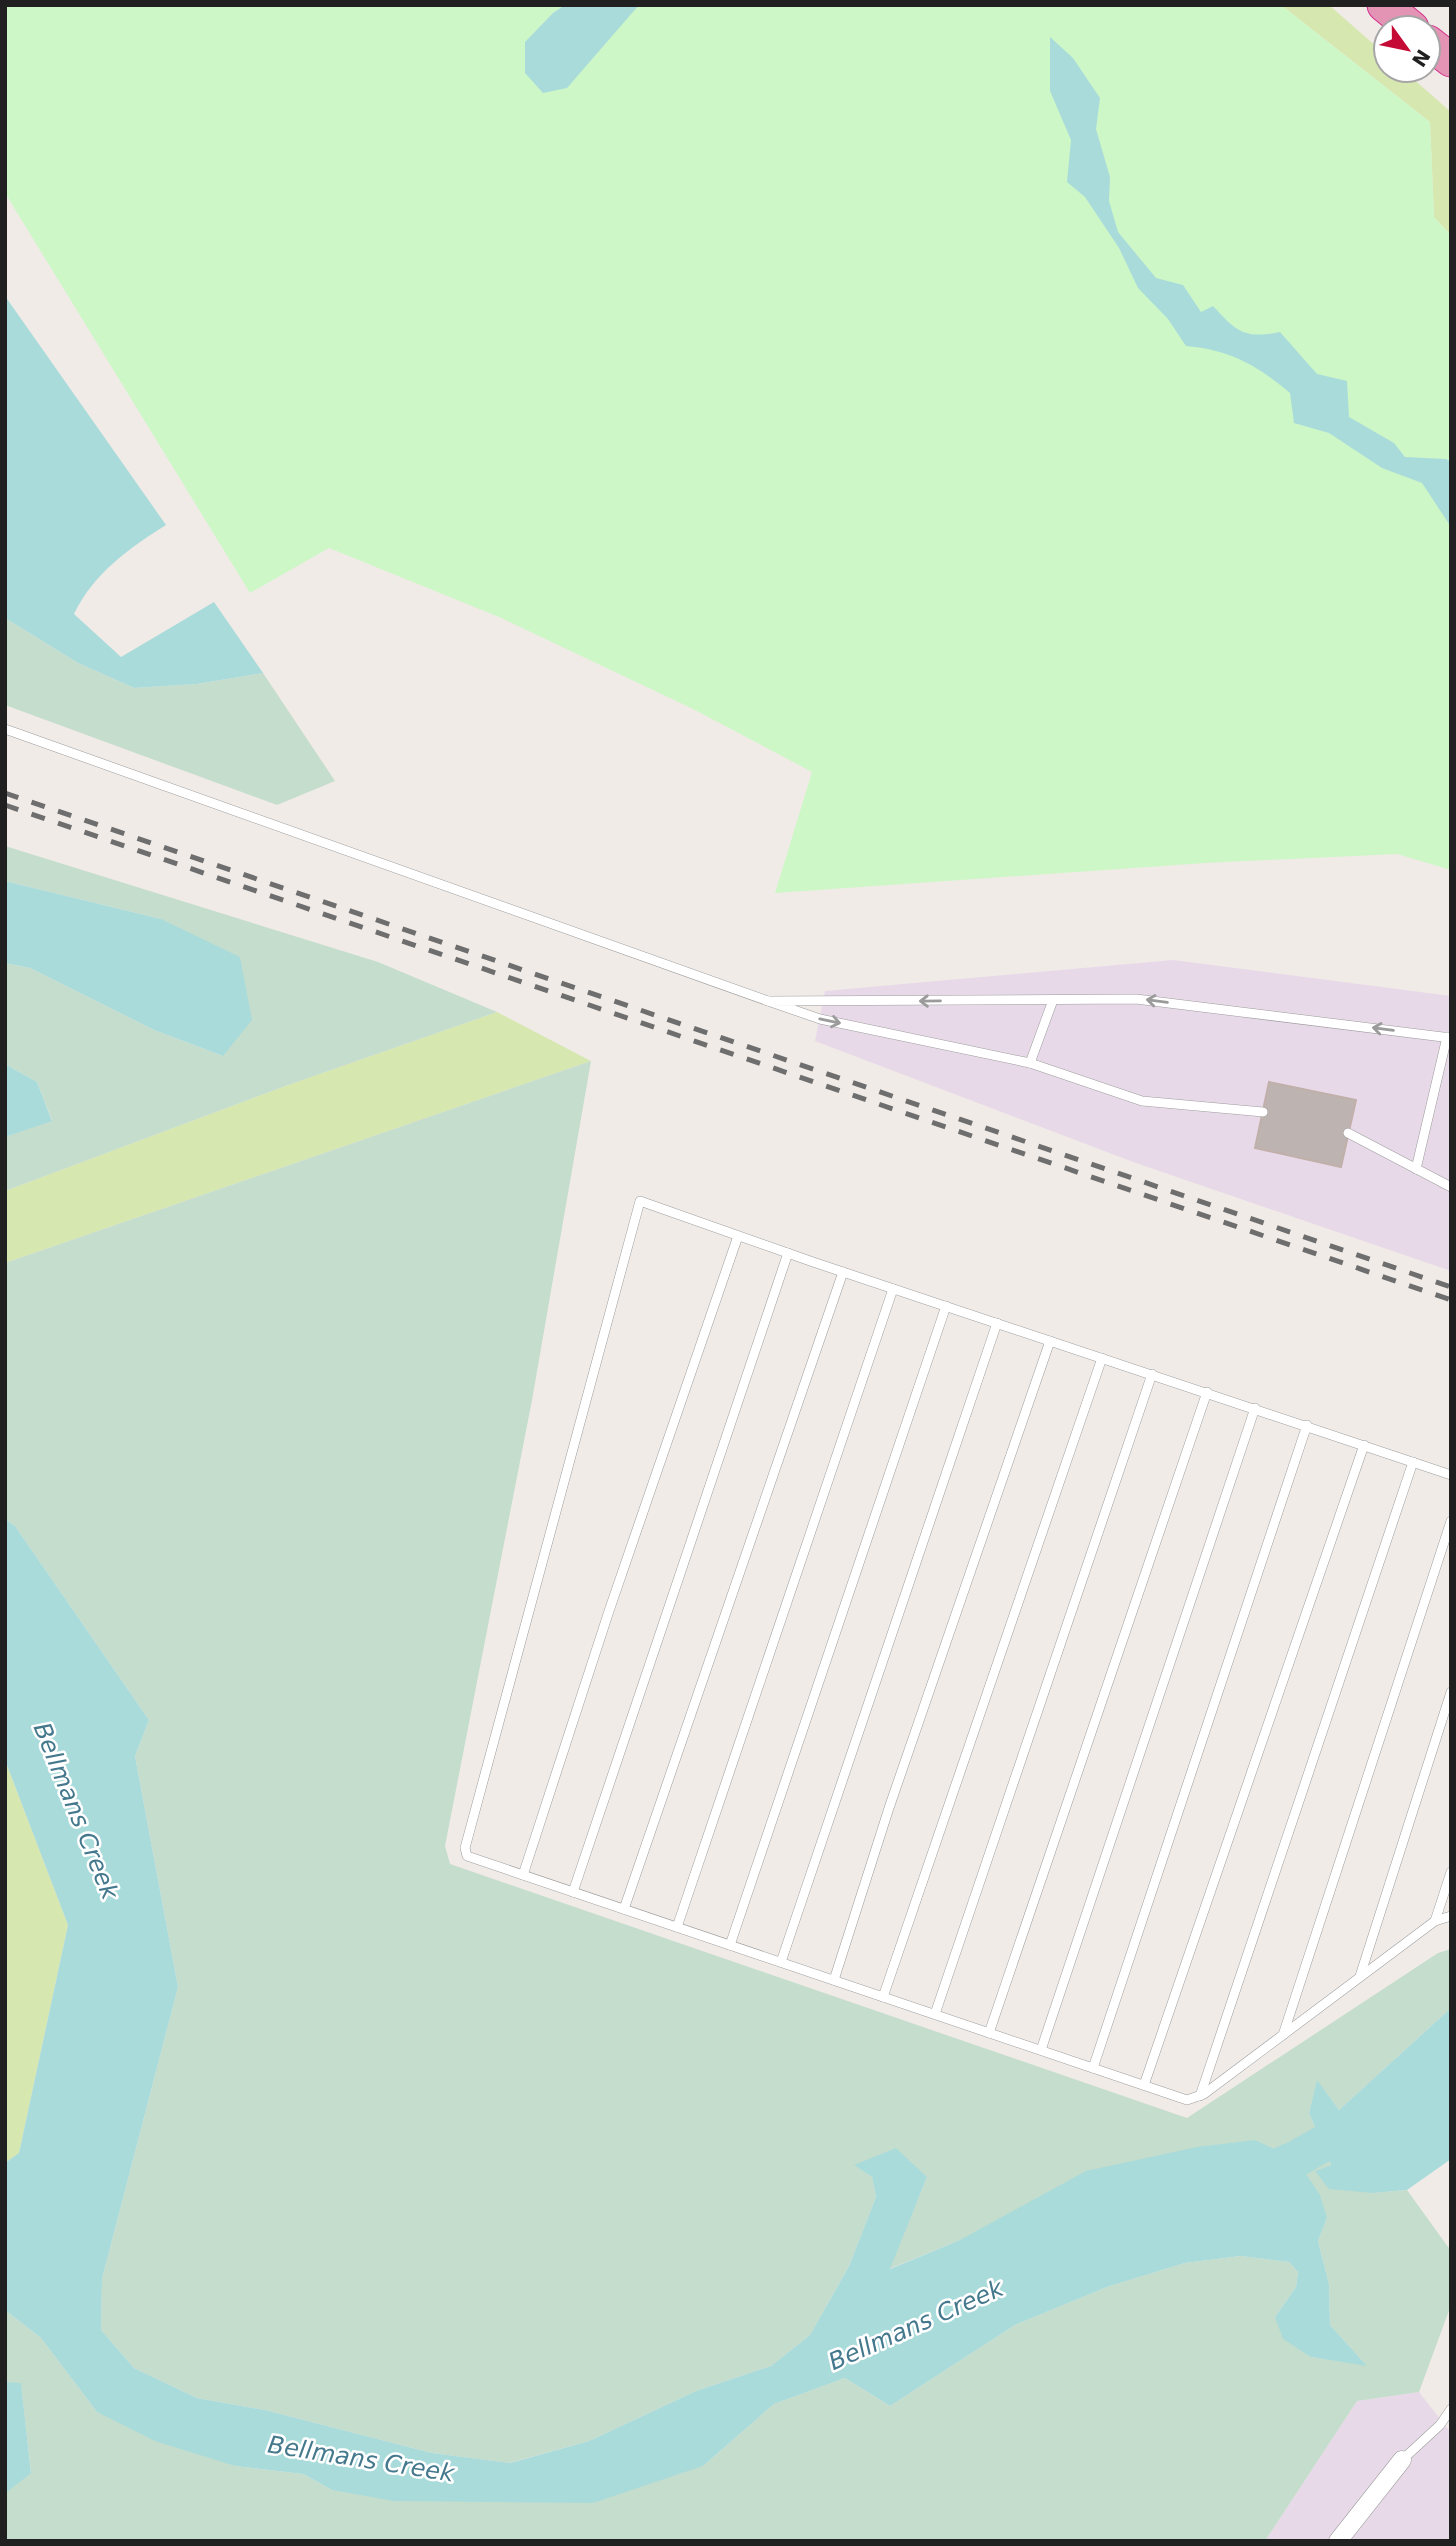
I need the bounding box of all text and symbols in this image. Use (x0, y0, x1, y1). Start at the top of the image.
north arrow (1372, 14, 1442, 84)
text: N (1408, 46, 1435, 71)
one-way arrow (919, 995, 942, 1008)
one-way arrow (1146, 995, 1169, 1008)
one-way arrow (818, 1015, 841, 1029)
one-way arrow (1372, 1023, 1395, 1036)
water label: Bellmans Creek (28, 1719, 125, 1904)
water label: Bellmans Creek (824, 2274, 1009, 2376)
water label: Bellmans Creek (266, 2430, 457, 2488)

